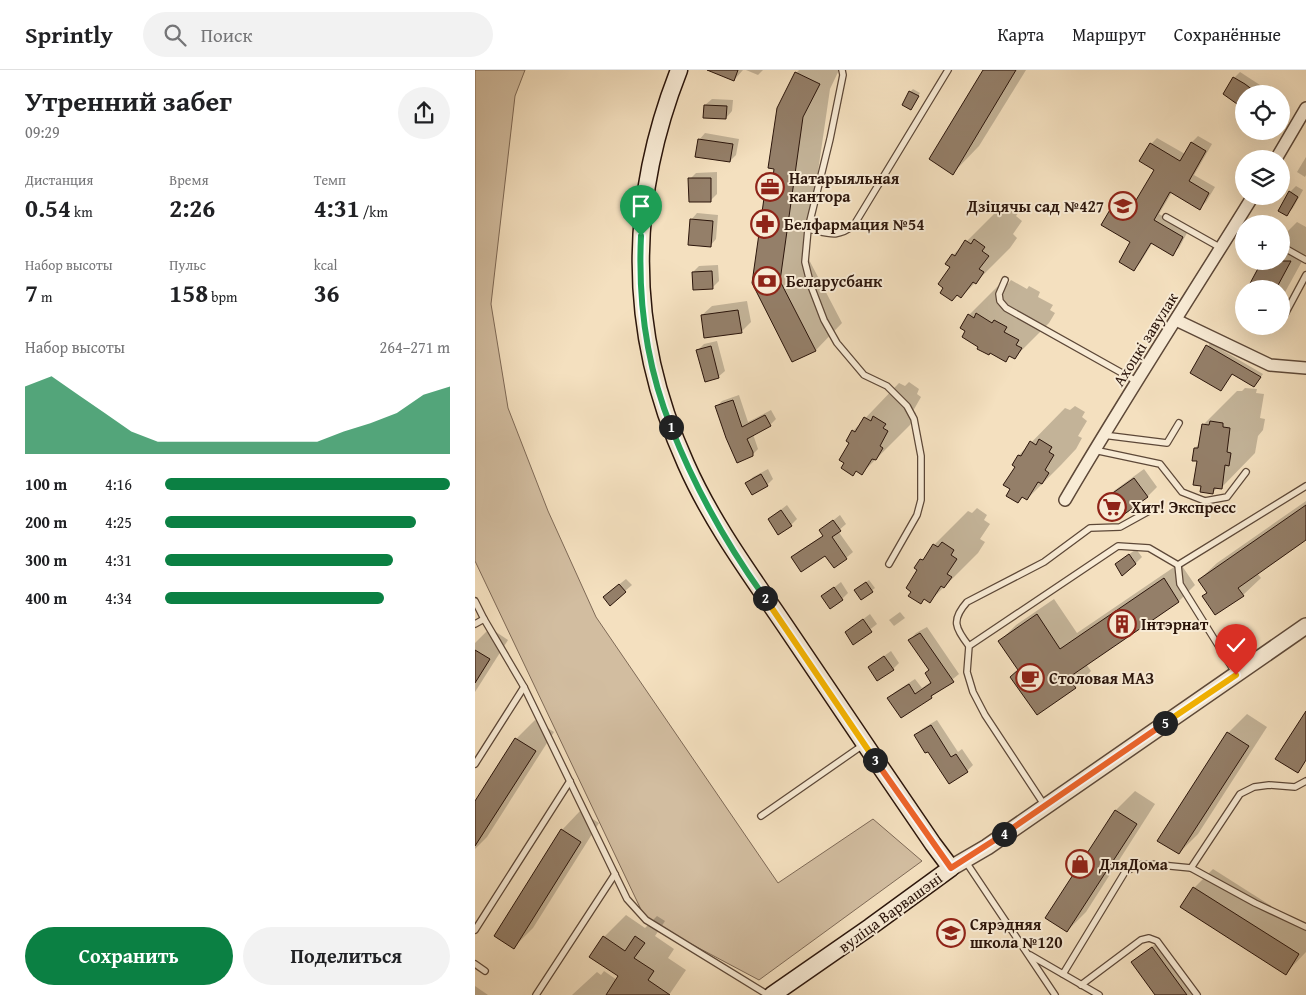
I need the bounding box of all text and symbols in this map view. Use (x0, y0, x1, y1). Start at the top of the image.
search box (143, 12, 493, 57)
text: Sprintly (25, 17, 113, 52)
icon: search (161, 21, 189, 49)
text: Поиск (201, 21, 252, 49)
text: Карта (998, 21, 1044, 48)
text: Маршрут (1072, 21, 1146, 48)
text: Сохранённые (1174, 21, 1281, 48)
text: Утренний забег (25, 80, 232, 121)
map controls (1235, 85, 1290, 335)
button: locate (1235, 85, 1290, 140)
button: share (398, 87, 450, 139)
text: 09:29 (25, 120, 60, 144)
button: layers (1235, 150, 1290, 205)
place label: Натарыяльная кантора (789, 166, 900, 208)
text: Дистанция (25, 170, 93, 190)
text: Время (169, 170, 208, 190)
text: Темп (314, 170, 346, 190)
office icon: Натарыяльная кантора (755, 172, 785, 202)
pin (620, 185, 662, 236)
text: 0.54 (25, 190, 71, 226)
text: 2:26 (169, 190, 215, 226)
text: 4:31 (314, 190, 360, 226)
school or university icon: Дзіцячы сад №427 (1108, 191, 1138, 221)
icon: arrive (627, 192, 655, 220)
place label: Дзіцячы сад №427 (966, 194, 1104, 218)
text: km (71, 202, 93, 222)
text: /km (360, 202, 388, 222)
pharmacy icon: Белфармация №54 (750, 209, 780, 239)
place label: Белфармация №54 (784, 212, 925, 236)
button: + (1235, 215, 1290, 270)
text: Набор высоты (25, 255, 112, 275)
text: Пульс (169, 255, 206, 275)
text: kcal (314, 255, 338, 275)
bank icon: Беларусбанк (752, 266, 782, 296)
place label: Беларусбанк (786, 269, 883, 293)
text: 7 (25, 275, 38, 311)
text: 158 (169, 275, 208, 311)
text: 36 (314, 275, 340, 311)
button: − (1235, 280, 1290, 335)
text: m (38, 287, 52, 307)
text: bpm (208, 287, 238, 307)
street label: Ахоцкі завулак (1107, 287, 1184, 391)
text: Набор высоты (25, 335, 125, 359)
text: 264–271 m (380, 335, 450, 359)
pin: 1 (659, 414, 683, 440)
text: 1 (668, 417, 675, 437)
text: 100 m (25, 472, 67, 496)
text: 4:16 (105, 472, 132, 496)
supermarket icon: Хит! Экспресс (1097, 492, 1127, 522)
place label: Хит! Экспресс (1131, 495, 1237, 519)
text: 200 m (25, 510, 67, 534)
text: 4:25 (105, 510, 132, 534)
text: 300 m (25, 548, 67, 572)
text: 4:31 (105, 548, 132, 572)
text: 400 m (25, 586, 67, 610)
text: 4:34 (105, 586, 132, 610)
pin: 2 (753, 586, 777, 610)
text: 2 (762, 588, 769, 608)
building icon: Інтэрнат (1107, 609, 1137, 639)
place label: Інтэрнат (1141, 612, 1209, 636)
pin (1215, 624, 1257, 675)
icon: check (1222, 631, 1250, 659)
cafe icon: Столовая МАЗ (1015, 663, 1045, 693)
place label: Столовая МАЗ (1049, 666, 1154, 690)
pin: 5 (1153, 710, 1177, 736)
text: 5 (1162, 713, 1169, 733)
pin: 3 (863, 748, 887, 772)
text: 3 (872, 750, 879, 770)
pin: 4 (991, 822, 1017, 846)
text: 4 (1001, 824, 1008, 844)
shop icon: ДляДома (1065, 849, 1095, 879)
place label: ДляДома (1098, 852, 1169, 876)
street label: вуліца Варвашэні (833, 866, 947, 958)
place label: Сярэдняя школа №120 (970, 912, 1062, 954)
school or university icon: Сярэдняя школа №120 (936, 918, 966, 948)
button: Сохранить (25, 927, 233, 985)
button: Поделиться (243, 927, 450, 985)

